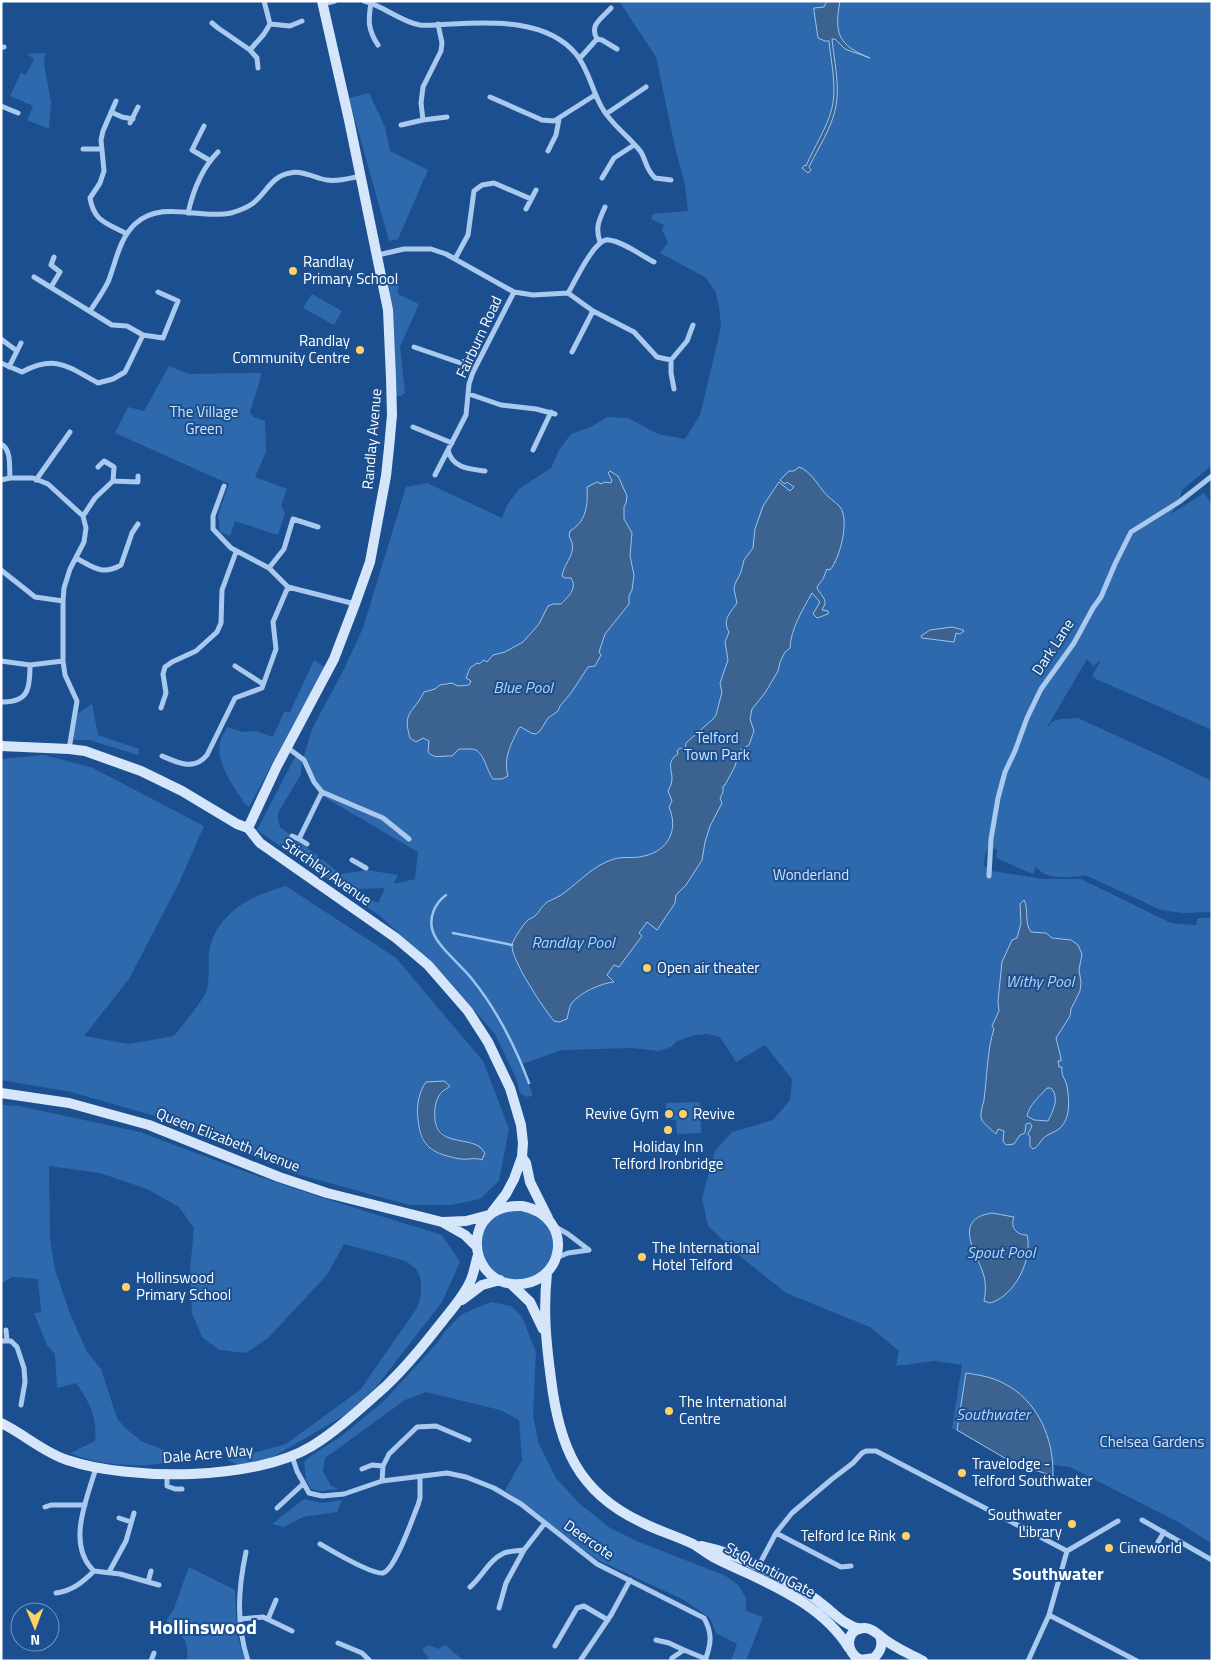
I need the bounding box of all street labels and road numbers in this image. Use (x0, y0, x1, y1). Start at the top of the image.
street label: Fairburn Road (449, 292, 508, 382)
street label: Randlay Avenue (356, 388, 387, 490)
street label: Dark Lane (1026, 614, 1079, 679)
street label: Stirchley Avenue (278, 832, 377, 911)
street label: Queen Elizabeth Avenue (153, 1101, 304, 1178)
street label: Dale Acre Way (162, 1438, 254, 1469)
street label: Deercote (559, 1514, 619, 1565)
street label: St Quentin Gate (721, 1536, 820, 1603)

